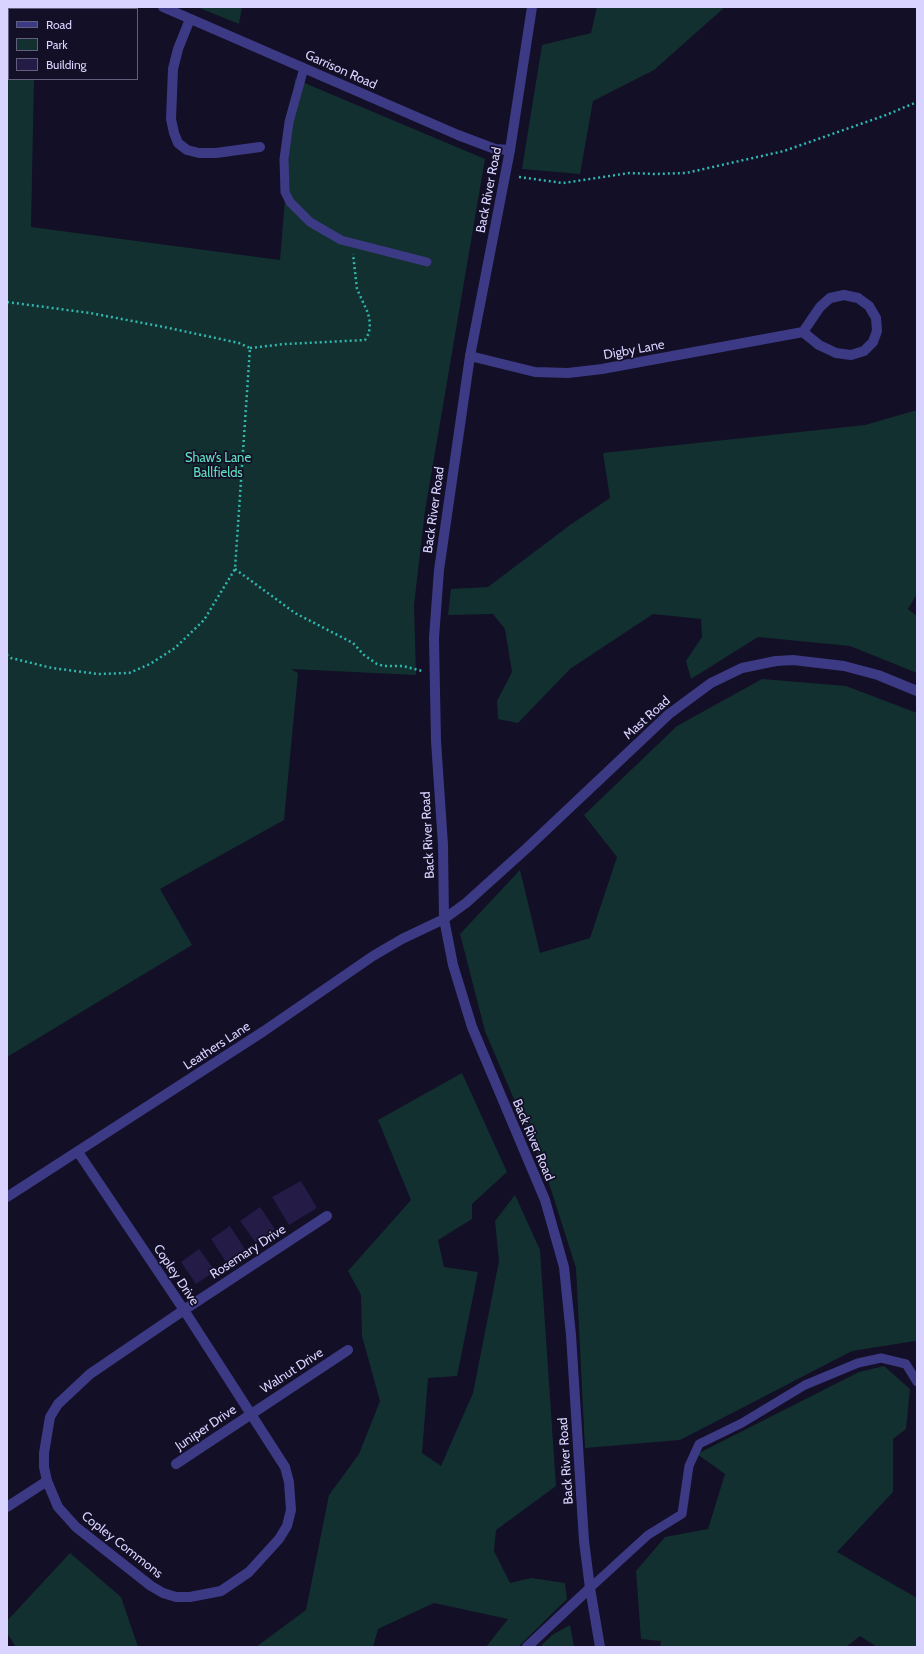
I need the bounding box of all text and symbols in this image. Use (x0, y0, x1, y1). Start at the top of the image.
legend (8, 8, 138, 80)
text: Road (46, 17, 72, 32)
text: Park (46, 37, 68, 52)
street label: Garrison Road (303, 47, 379, 93)
text: Building (46, 57, 87, 72)
street label: Back River Road (473, 146, 505, 234)
street label: Digby Lane (602, 337, 666, 363)
park label: Shaw’s Lane Ballfields (185, 450, 251, 481)
street label: Back River Road (420, 466, 448, 554)
street label: Mast Road (620, 693, 674, 743)
street label: Back River Road (418, 791, 438, 879)
street label: Leathers Lane (181, 1019, 253, 1073)
street label: Back River Road (509, 1097, 557, 1183)
street label: Rosemary Drive (207, 1222, 289, 1282)
street label: Copley Drive (150, 1241, 202, 1309)
street label: Walnut Drive (258, 1345, 326, 1397)
street label: Juniper Drive (173, 1402, 239, 1454)
street label: Back River Road (555, 1417, 577, 1505)
street label: Copley Commons (78, 1508, 166, 1582)

